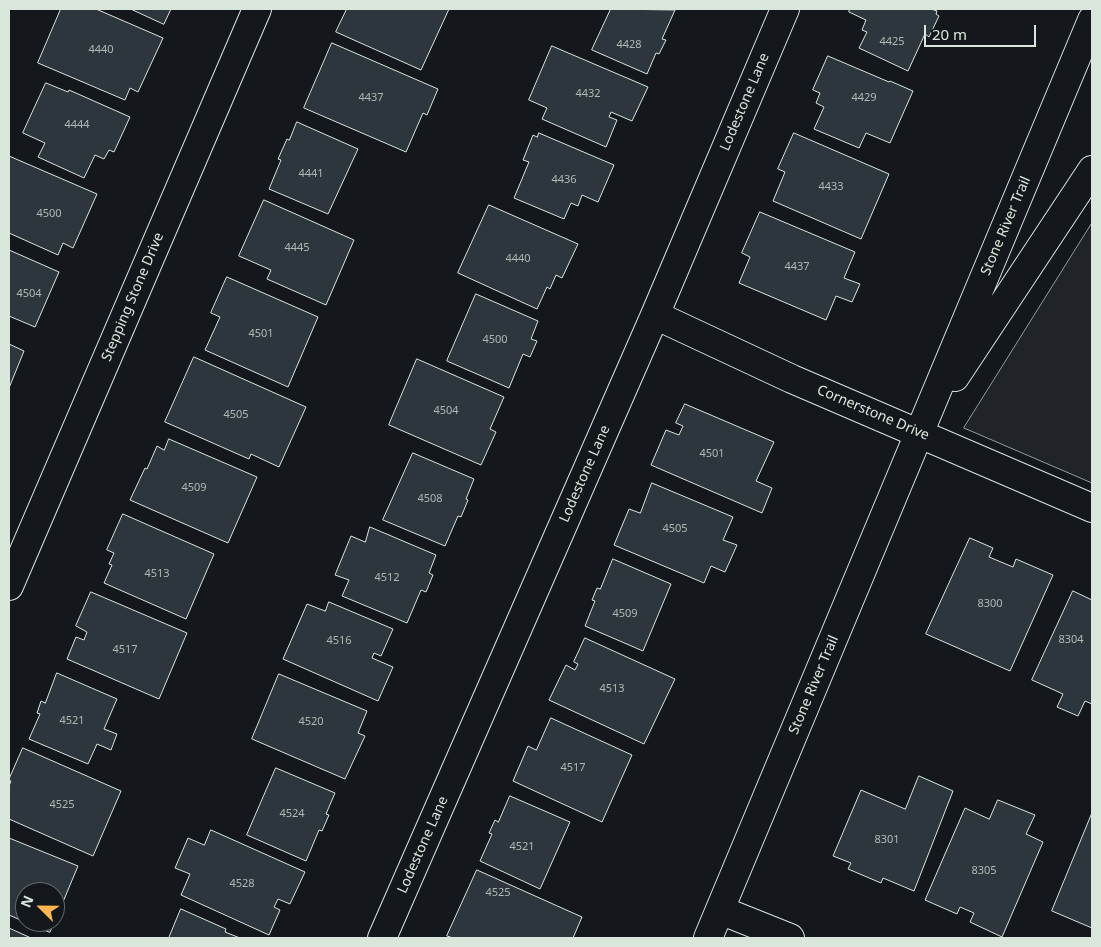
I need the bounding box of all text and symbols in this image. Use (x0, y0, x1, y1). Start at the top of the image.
scale bar (926, 15, 1038, 47)
text: 20 m (932, 24, 967, 44)
house number: 4425 (879, 35, 905, 49)
house number: 4428 (616, 38, 642, 52)
house number: 4440 (88, 43, 114, 57)
street label: Lodestone Lane (717, 51, 773, 153)
house number: 4432 (575, 87, 601, 101)
house number: 4437 (358, 91, 384, 105)
house number: 4429 (851, 91, 877, 105)
house number: 4444 (64, 118, 90, 132)
house number: 4441 (298, 167, 324, 181)
house number: 4436 (551, 173, 577, 187)
street label: Stone River Trail (978, 174, 1034, 278)
house number: 4433 (818, 180, 844, 194)
house number: 4500 (36, 207, 62, 221)
street label: Stepping Stone Drive (98, 230, 168, 364)
house number: 4445 (284, 241, 310, 255)
house number: 4440 (505, 252, 531, 266)
house number: 4437 (784, 260, 810, 274)
house number: 4504 (16, 287, 42, 301)
house number: 4501 (248, 327, 274, 341)
house number: 4500 (482, 333, 508, 347)
street label: Cornerstone Drive (814, 382, 932, 444)
house number: 4504 (433, 404, 459, 418)
house number: 4505 (223, 408, 249, 422)
street label: Lodestone Lane (556, 423, 614, 525)
house number: 4501 (699, 447, 725, 461)
house number: 4509 (181, 481, 207, 495)
house number: 4508 (417, 492, 443, 506)
house number: 4505 (662, 522, 688, 536)
house number: 4513 (144, 567, 170, 581)
house number: 4512 (374, 571, 400, 585)
house number: 8300 (977, 597, 1003, 611)
house number: 4509 (612, 607, 638, 621)
street label: Stone River Trail (786, 633, 842, 737)
house number: 8304 (1058, 633, 1084, 647)
house number: 4516 (326, 634, 352, 648)
house number: 4517 (112, 643, 138, 657)
house number: 4513 (599, 682, 625, 696)
house number: 4521 (59, 714, 85, 728)
house number: 4520 (298, 715, 324, 729)
house number: 4517 (560, 761, 586, 775)
street label: Lodestone Lane (394, 794, 452, 896)
house number: 4525 (49, 798, 75, 812)
house number: 4524 (279, 807, 305, 821)
house number: 8301 (874, 833, 900, 847)
house number: 4521 (509, 840, 535, 854)
house number: 8305 (971, 864, 997, 878)
house number: 4528 (229, 877, 255, 891)
north arrow (15, 882, 65, 932)
house number: 4525 (485, 886, 511, 900)
text: N (16, 892, 38, 910)

